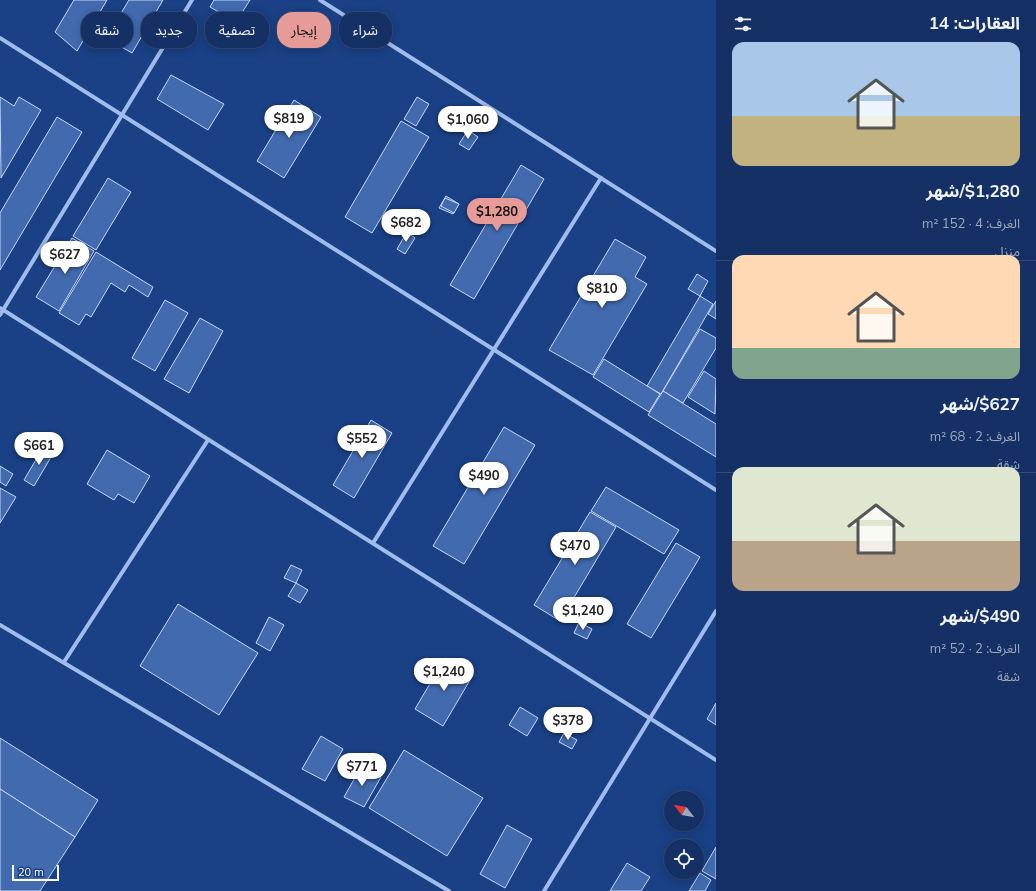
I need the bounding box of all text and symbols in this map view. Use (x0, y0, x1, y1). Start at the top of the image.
chip: شقة (81, 12, 133, 48)
chip: جديد (141, 12, 197, 48)
chip: تصفية (205, 12, 269, 48)
chip: إيجار (277, 12, 331, 48)
chip: شراء (339, 12, 392, 48)
text: العقارات: 14 (929, 12, 1020, 33)
icon: filters (732, 13, 754, 35)
icon: home (840, 68, 912, 140)
pin: $819 (265, 105, 313, 139)
pin: $1,060 (435, 106, 501, 140)
text: $819 (273, 110, 305, 126)
text: $1,060 (447, 111, 489, 127)
text: $1,280/شهر (926, 180, 1020, 201)
pin: $1,280 (464, 198, 530, 232)
text: $1,280 (476, 203, 518, 219)
pin: $682 (382, 209, 430, 243)
text: $682 (390, 214, 422, 230)
text: الغرف: 4 · 152 m² (922, 215, 1020, 231)
pin: $627 (41, 241, 89, 275)
text: منزل (995, 243, 1020, 259)
text: $627 (49, 246, 81, 262)
pin: $810 (578, 275, 626, 309)
text: $810 (586, 280, 618, 296)
icon: home (840, 281, 912, 353)
text: $627/شهر (940, 393, 1020, 414)
pin: $552 (338, 425, 386, 459)
text: الغرف: 2 · 68 m² (930, 428, 1020, 444)
text: $552 (346, 430, 378, 446)
pin: $661 (15, 432, 63, 466)
text: $661 (23, 437, 55, 453)
text: شقة (997, 456, 1020, 472)
pin: $490 (460, 462, 508, 496)
text: $490 (468, 467, 500, 483)
icon: home (840, 493, 912, 565)
pin: $470 (551, 532, 599, 566)
text: $470 (559, 537, 591, 553)
pin: $1,240 (550, 597, 616, 631)
text: $1,240 (562, 602, 604, 618)
text: $490/شهر (940, 605, 1020, 626)
text: الغرف: 2 · 52 m² (930, 640, 1020, 656)
pin: $1,240 (411, 658, 477, 692)
text: $1,240 (423, 663, 465, 679)
text: شقة (997, 668, 1020, 684)
pin: $378 (544, 707, 592, 741)
text: $378 (552, 712, 584, 728)
pin: $771 (338, 753, 386, 787)
text: $771 (346, 758, 378, 774)
north arrow (664, 791, 704, 831)
map controls (664, 791, 704, 879)
button: locate (664, 839, 704, 879)
scale bar (12, 863, 59, 882)
text: 20 m (18, 865, 44, 879)

